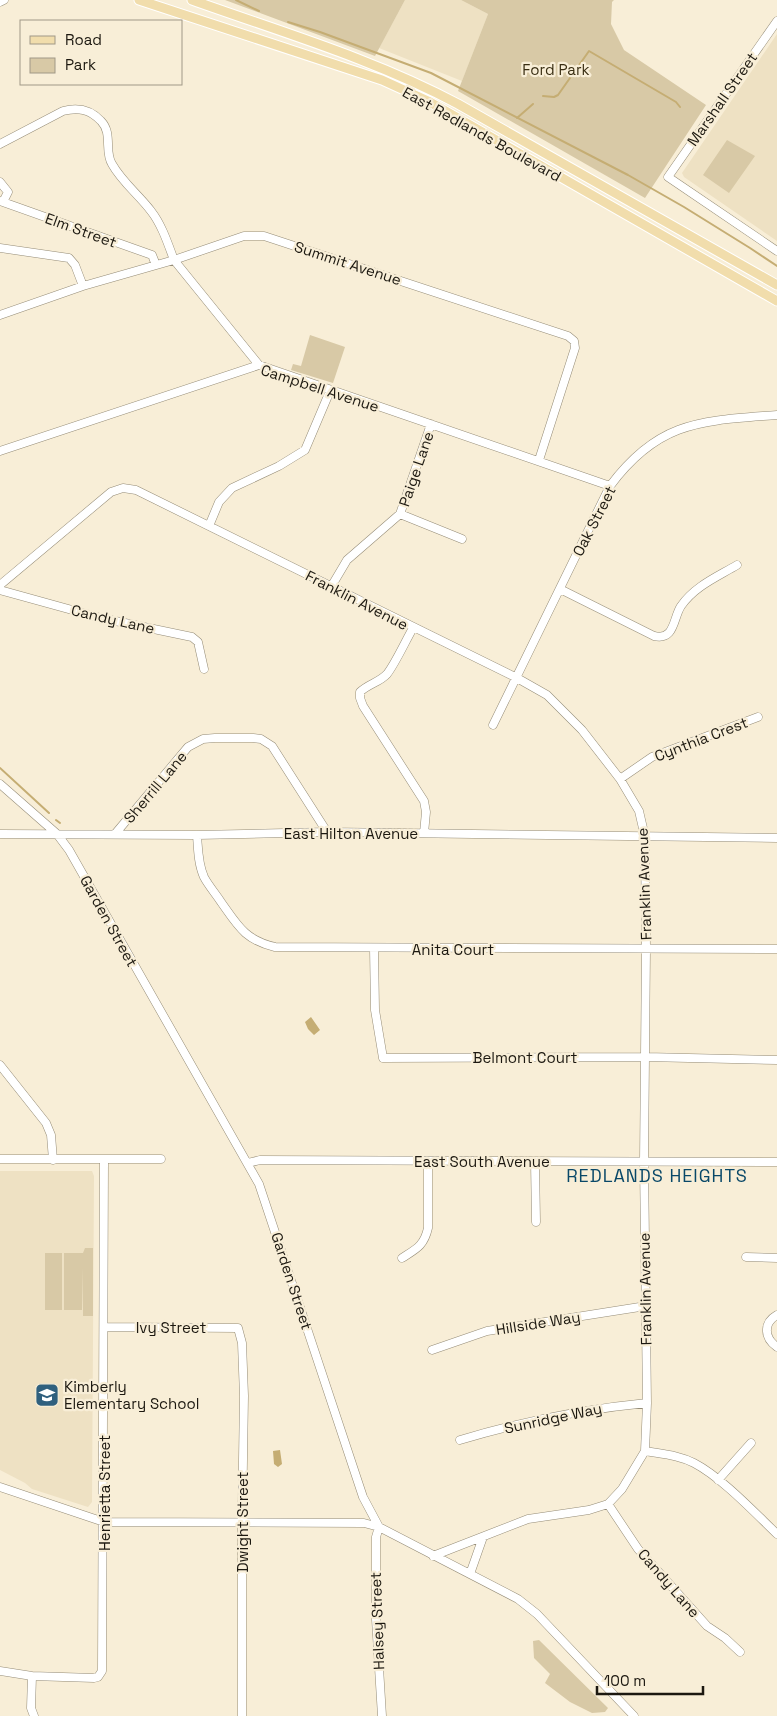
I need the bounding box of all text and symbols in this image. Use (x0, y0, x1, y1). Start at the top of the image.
legend (20, 20, 182, 85)
text: Road (65, 30, 102, 49)
street label: Marshall Street (683, 48, 761, 149)
text: Park (65, 55, 96, 74)
park label: Ford Park (522, 60, 590, 79)
street label: East Redlands Boulevard (399, 82, 565, 186)
street label: Elm Street (43, 208, 119, 252)
street label: Summit Avenue (292, 237, 404, 289)
street label: Campbell Avenue (258, 360, 382, 416)
street label: Paige Lane (394, 429, 438, 509)
street label: Oak Street (568, 483, 620, 559)
street label: Franklin Avenue (303, 566, 412, 634)
street label: Candy Lane (69, 600, 157, 638)
street label: Cynthia Crest (652, 712, 751, 766)
street label: Sherrill Lane (119, 747, 191, 827)
street label: East Hilton Avenue (284, 824, 418, 843)
street label: Franklin Avenue (633, 827, 655, 941)
street label: Garden Street (76, 872, 142, 970)
street label: Anita Court (412, 940, 494, 959)
street label: Belmont Court (472, 1048, 578, 1067)
street label: East South Avenue (414, 1152, 550, 1171)
district label: REDLANDS HEIGHTS (566, 1164, 748, 1187)
street label: Garden Street (267, 1230, 317, 1332)
street label: Franklin Avenue (635, 1232, 655, 1345)
street label: Hillside Way (494, 1307, 582, 1339)
street label: Ivy Street (136, 1318, 206, 1337)
place label: Kimberly Elementary School (64, 1377, 200, 1413)
school or university icon: Kimberly Elementary School (34, 1382, 60, 1408)
street label: Sunridge Way (502, 1398, 604, 1438)
street label: Henrietta Street (95, 1435, 114, 1551)
street label: Dwight Street (233, 1471, 252, 1572)
street label: Candy Lane (634, 1545, 704, 1621)
street label: Halsey Street (366, 1572, 388, 1670)
scale bar (597, 1664, 703, 1696)
text: 100 m (604, 1671, 646, 1690)

